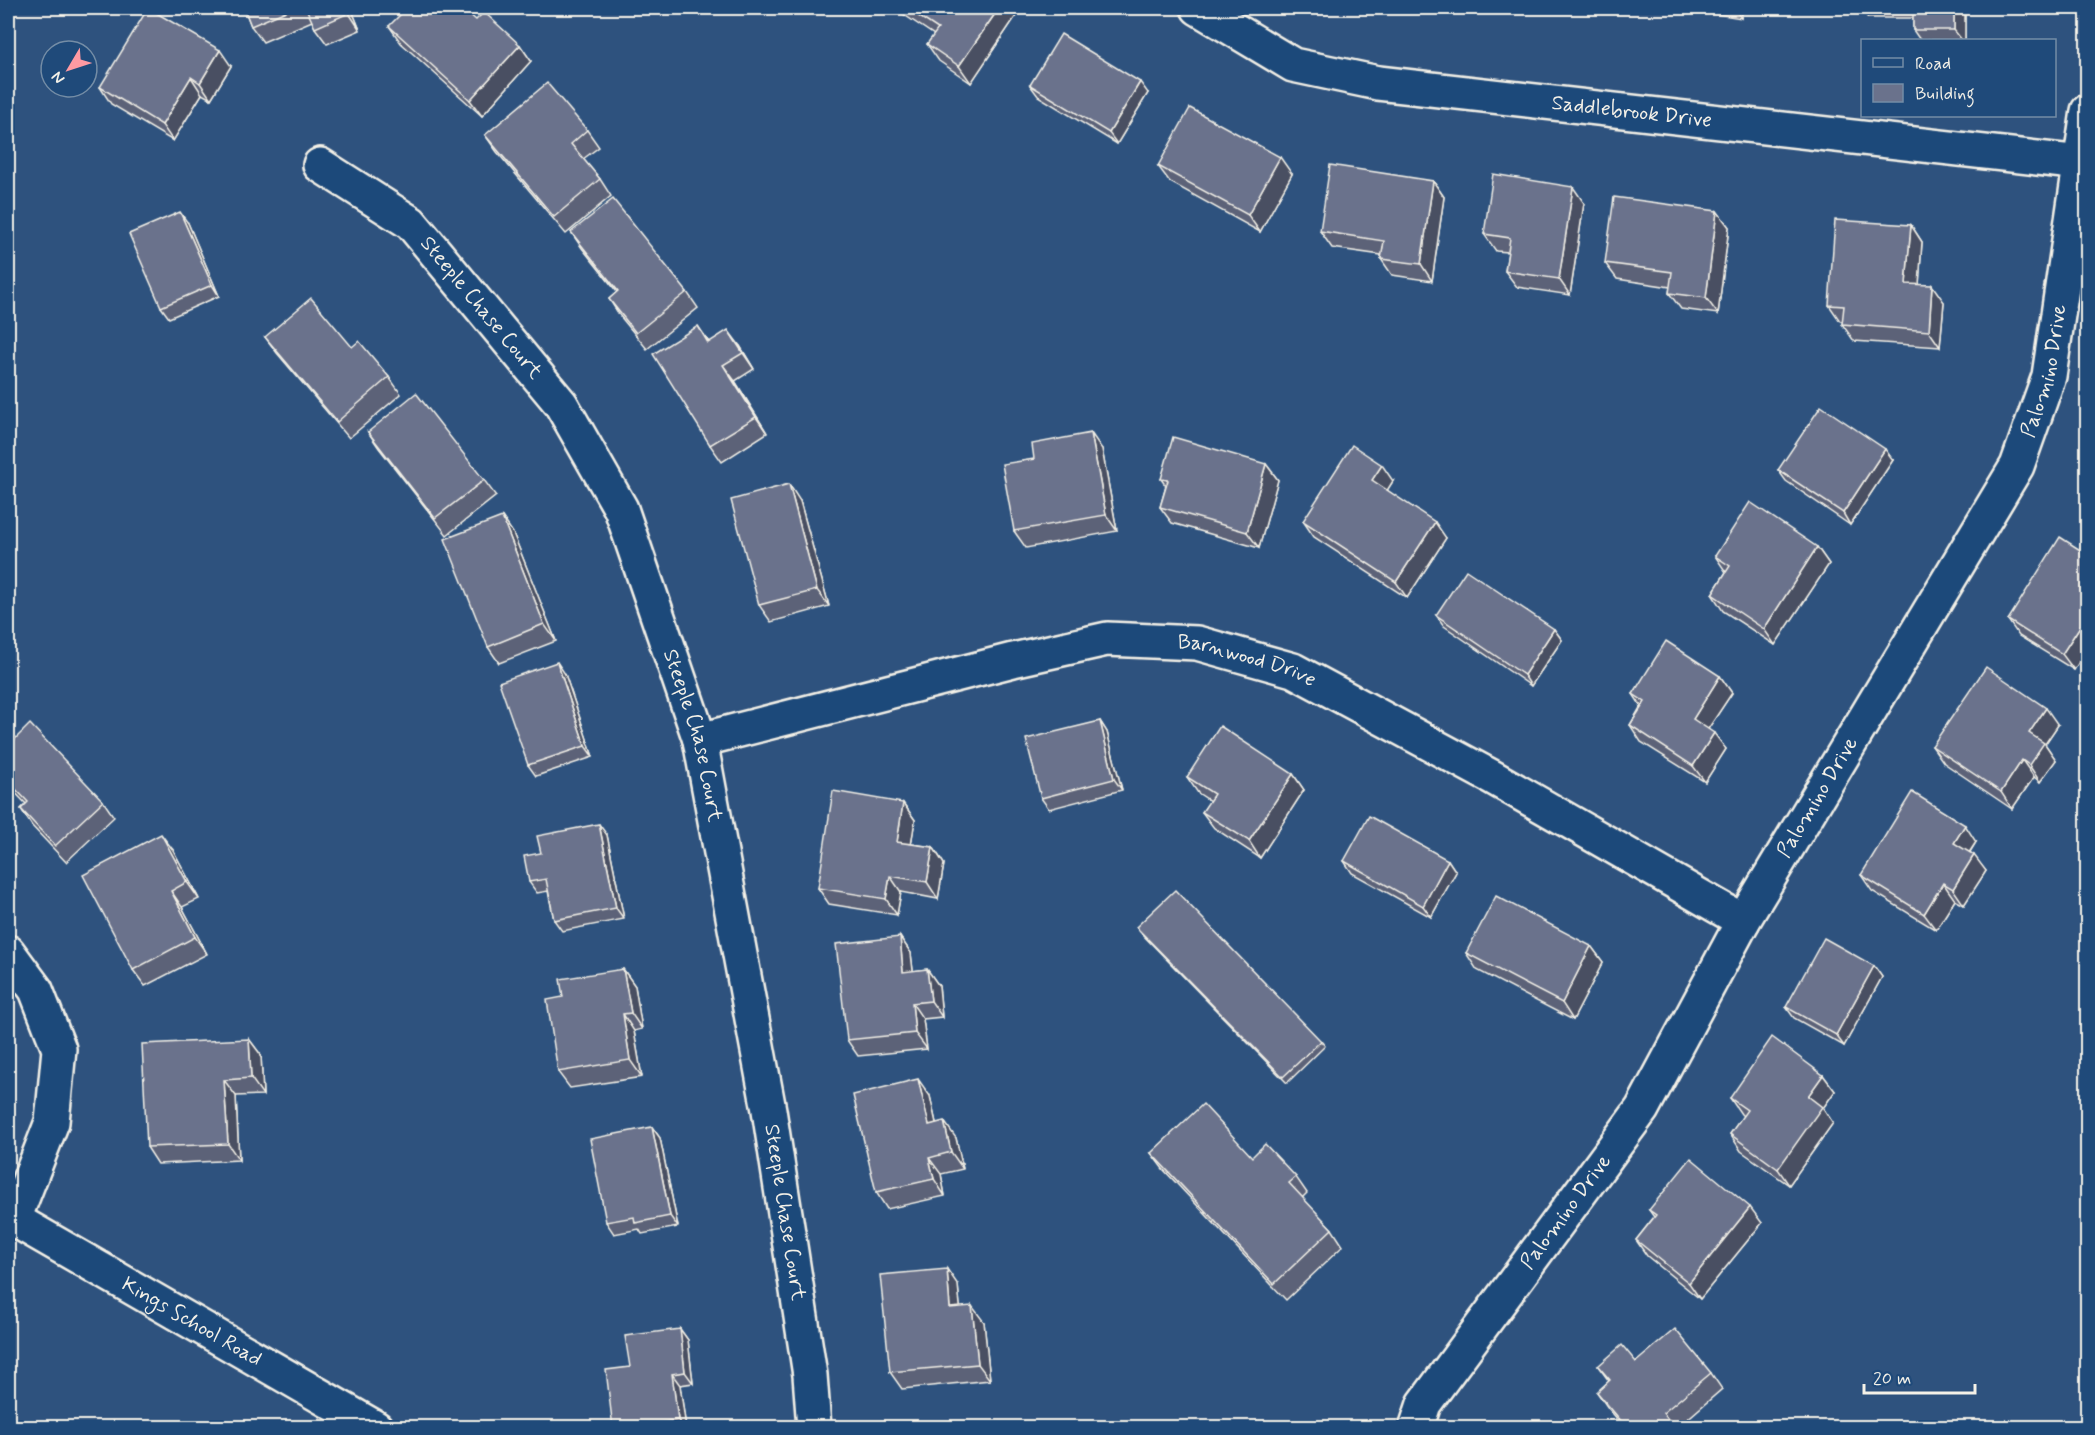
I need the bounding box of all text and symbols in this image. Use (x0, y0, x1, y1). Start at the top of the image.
north arrow (39, 39, 99, 99)
legend (1861, 39, 2056, 117)
text: Road (1915, 52, 1951, 76)
text: N (47, 67, 70, 88)
text: Building (1915, 82, 1975, 108)
street label: Saddlebrook Drive (1550, 89, 1713, 135)
street label: Steeple Chase Court (414, 230, 549, 386)
street label: Palomino Drive (2014, 302, 2073, 442)
street label: Barnwood Drive (1177, 628, 1321, 694)
street label: Steeple Chase Court (656, 646, 729, 825)
street label: Palomino Drive (1770, 731, 1865, 863)
street label: Steeple Chase Court (757, 1122, 812, 1303)
street label: Palomino Drive (1514, 1149, 1618, 1275)
street label: Kings School Road (117, 1270, 267, 1373)
scale bar (1864, 1357, 1975, 1395)
text: 20 m (1873, 1367, 1911, 1391)

